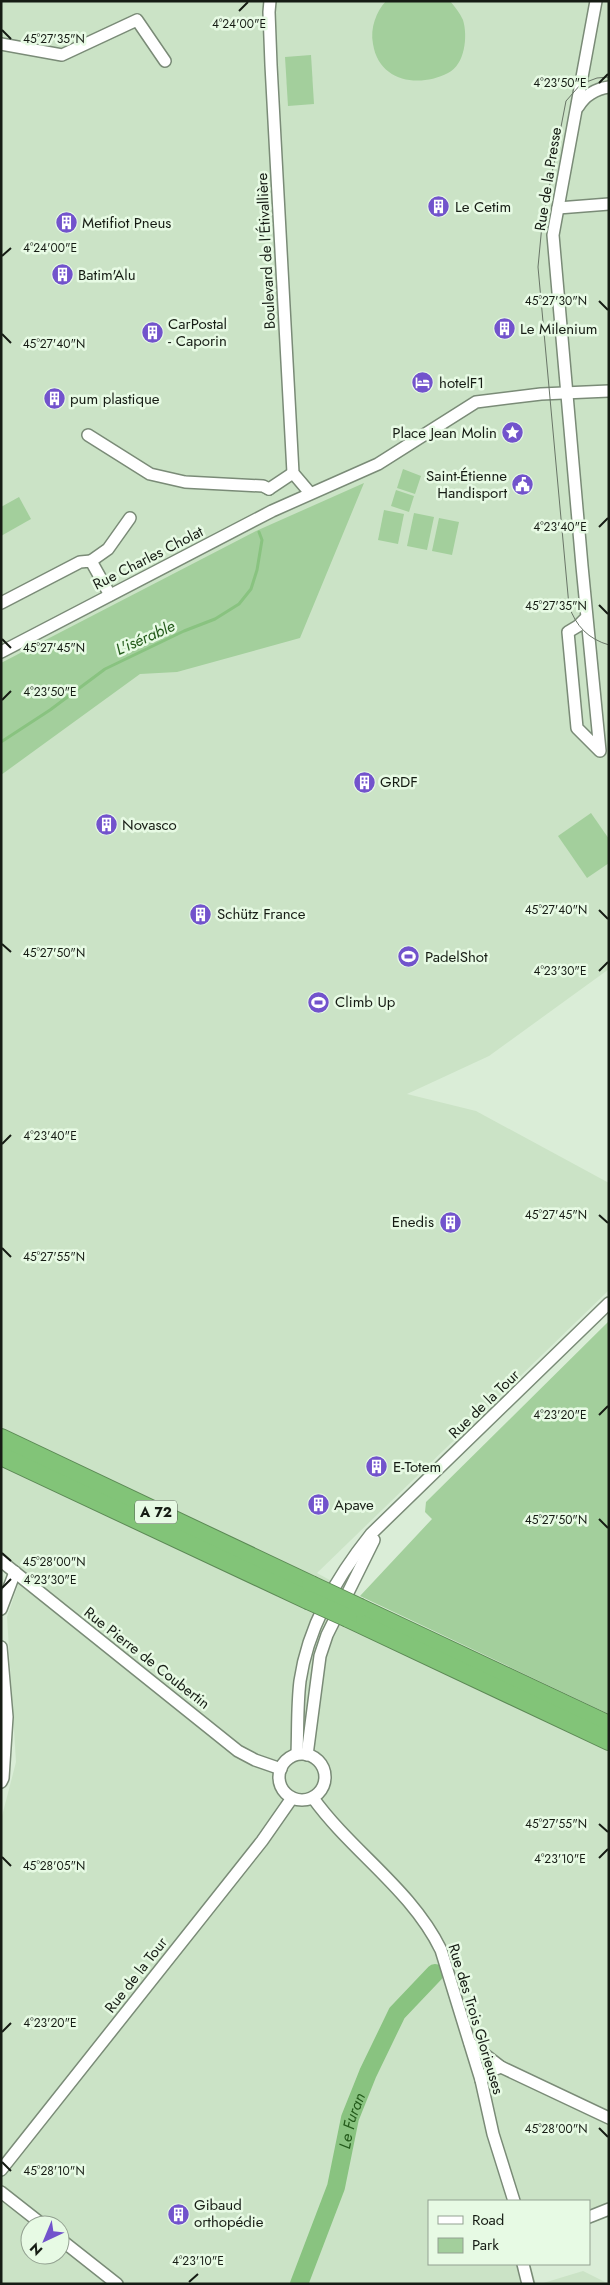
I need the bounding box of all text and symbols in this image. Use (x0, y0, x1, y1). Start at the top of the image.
text: 4°24'00"E (212, 15, 266, 33)
text: 45°27'35"N (23, 30, 85, 48)
text: 4°23'50"E (533, 74, 587, 92)
street label: Rue de la Presse (529, 125, 567, 232)
street label: Boulevard de l'Étivallière (251, 172, 281, 330)
building icon: Le Cetim (427, 195, 451, 219)
place label: Le Cetim (455, 196, 511, 218)
building icon: Metifiot Pneus (54, 211, 78, 235)
place label: Metifiot Pneus (82, 212, 171, 234)
text: 4°24'00"E (23, 239, 77, 257)
building icon: Batim'Alu (50, 263, 74, 287)
place label: Batim'Alu (78, 264, 136, 286)
text: 45°27'30"N (525, 292, 587, 310)
place label: CarPostal - Caporin (168, 313, 227, 352)
building icon: Le Milenium (492, 317, 516, 341)
place label: Le Milenium (520, 318, 598, 340)
building icon: CarPostal - Caporin (140, 321, 164, 345)
text: 45°27'40"N (23, 335, 85, 353)
hotel icon: hotelF1 (411, 371, 435, 395)
place label: hotelF1 (439, 372, 484, 394)
building icon: pum plastique (42, 387, 66, 411)
place label: pum plastique (70, 388, 160, 410)
place icon: Place Jean Molin (501, 421, 525, 445)
place label: Place Jean Molin (392, 422, 497, 444)
place label: Saint-Étienne Handisport (426, 465, 507, 504)
public building icon: Saint-Étienne Handisport (511, 473, 535, 497)
text: 4°23'40"E (533, 518, 587, 536)
street label: Rue Charles Cholat (89, 520, 207, 595)
text: 45°27'35"N (525, 597, 587, 615)
water label: L'isérable (112, 614, 179, 661)
text: 45°27'45"N (23, 639, 85, 657)
text: 4°23'50"E (23, 683, 77, 701)
building icon: GRDF (352, 770, 376, 794)
place label: GRDF (380, 771, 418, 793)
building icon: Novasco (94, 813, 118, 837)
place label: Novasco (122, 814, 177, 836)
text: 45°27'40"N (525, 901, 587, 919)
building icon: Schütz France (189, 902, 213, 926)
place label: Schütz France (217, 903, 306, 925)
text: 45°27'50"N (23, 944, 85, 962)
sports icon: PadelShot (397, 945, 421, 969)
place label: PadelShot (425, 946, 488, 968)
text: 4°23'30"E (533, 962, 587, 980)
sports icon: Climb Up (307, 990, 331, 1014)
place label: Climb Up (335, 991, 396, 1013)
text: 4°23'40"E (23, 1127, 77, 1145)
text: 45°27'45"N (525, 1206, 587, 1224)
building icon: Enedis (438, 1210, 462, 1234)
place label: Enedis (392, 1211, 434, 1233)
text: 45°27'55"N (23, 1248, 85, 1266)
street label: Rue de la Tour (444, 1364, 525, 1444)
text: 4°23'20"E (533, 1406, 587, 1424)
building icon: E-Totem (365, 1455, 389, 1479)
place label: E-Totem (393, 1456, 441, 1478)
building icon: Apave (306, 1493, 330, 1517)
place label: Apave (334, 1494, 374, 1516)
road number: A 72 (135, 1500, 177, 1524)
text: 45°27'50"N (525, 1511, 587, 1529)
text: 45°28'00"N (22, 1553, 86, 1571)
text: 4°23'30"E (23, 1571, 77, 1589)
street label: Rue Pierre de Coubertin (79, 1602, 215, 1714)
text: 45°27'55"N (525, 1815, 587, 1833)
text: 4°23'10"E (534, 1850, 586, 1868)
text: 45°28'05"N (23, 1857, 85, 1875)
street label: Rue de la Tour (99, 1932, 173, 2018)
street label: Rue des Trois Glorieuses (443, 1941, 509, 2097)
text: 4°23'20"E (23, 2014, 77, 2032)
water label: Le Furan (333, 2089, 371, 2151)
text: 45°28'00"N (524, 2120, 588, 2138)
text: 45°28'10"N (23, 2162, 85, 2180)
place label: Gibaud orthopédie (194, 2194, 264, 2233)
legend (428, 2200, 590, 2265)
building icon: Gibaud orthopédie (166, 2202, 190, 2226)
text: Road (472, 2209, 504, 2231)
north arrow (20, 2215, 70, 2265)
text: Park (472, 2234, 499, 2256)
text: N (25, 2238, 47, 2260)
text: 4°23'10"E (172, 2252, 224, 2270)

